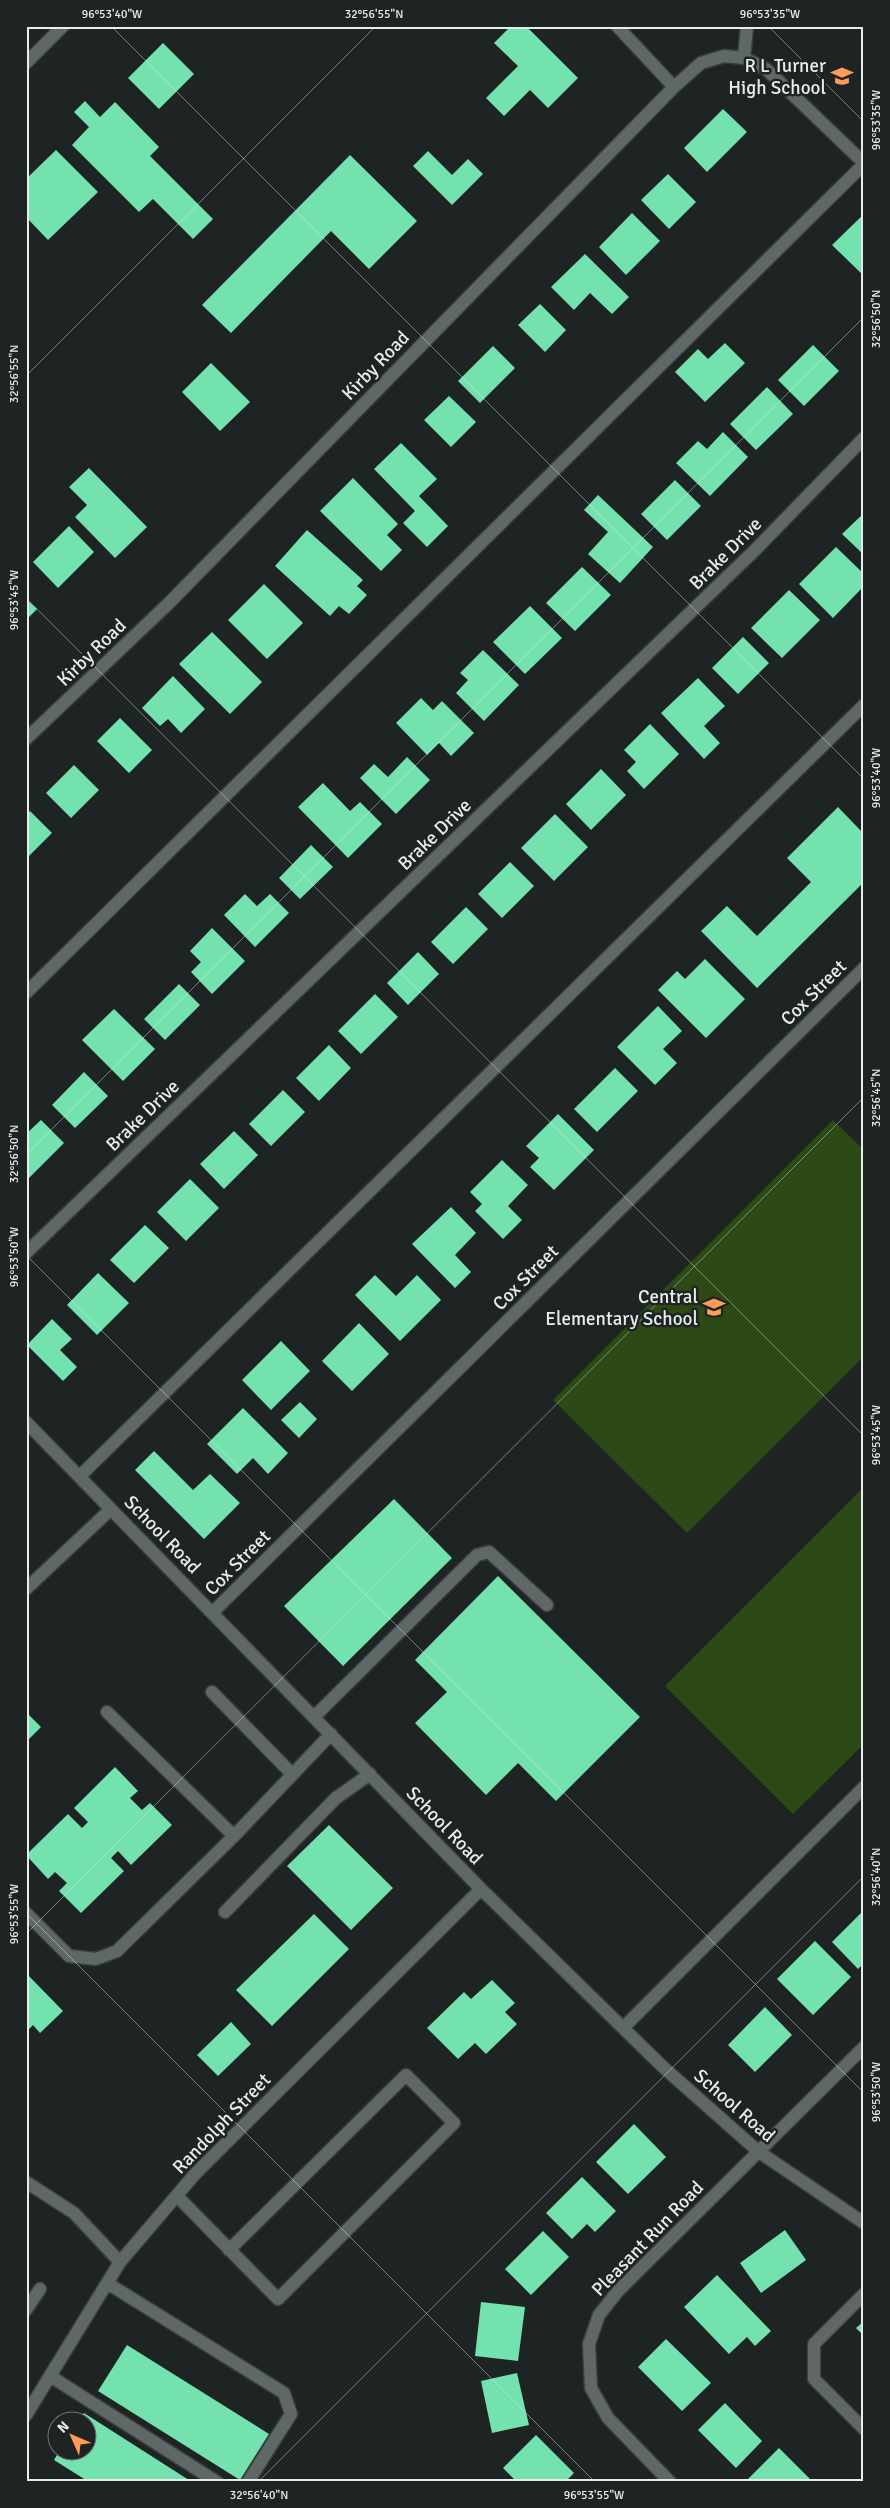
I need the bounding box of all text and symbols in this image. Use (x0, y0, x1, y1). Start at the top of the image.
text: 96°53'40"W (82, 7, 142, 22)
text: 32°56'55"N (345, 7, 403, 22)
text: 96°53'35"W (740, 7, 800, 22)
place label: R L Turner High School (728, 54, 826, 100)
school or university icon: R L Turner High School (829, 63, 855, 89)
text: 96°53'35"W (869, 90, 884, 150)
text: 32°56'50"N (869, 290, 884, 348)
street label: Kirby Road (337, 326, 415, 405)
text: 32°56'55"N (7, 345, 22, 403)
street label: Brake Drive (684, 512, 767, 595)
text: 96°53'45"W (7, 570, 22, 630)
street label: Kirby Road (52, 614, 131, 692)
text: 96°53'40"W (869, 748, 884, 808)
street label: Brake Drive (393, 794, 476, 876)
street label: Cox Street (776, 955, 852, 1031)
text: 32°56'45"N (869, 1069, 884, 1127)
street label: Brake Drive (101, 1075, 184, 1157)
text: 32°56'50"N (7, 1125, 22, 1183)
text: 96°53'50"W (7, 1227, 22, 1287)
street label: Cox Street (488, 1240, 564, 1316)
place label: Central Elementary School (545, 1285, 698, 1331)
school or university icon: Central Elementary School (701, 1294, 727, 1320)
text: 96°53'45"W (869, 1405, 884, 1465)
street label: School Road (119, 1490, 206, 1579)
street label: Cox Street (200, 1525, 276, 1601)
street label: School Road (401, 1781, 488, 1870)
text: 32°56'40"N (869, 1848, 884, 1906)
text: 96°53'55"W (7, 1884, 22, 1944)
text: 96°53'50"W (869, 2062, 884, 2122)
street label: School Road (689, 2064, 780, 2148)
street label: Randolph Street (168, 2068, 276, 2179)
street label: Pleasant Run Road (587, 2176, 709, 2301)
north arrow (48, 2410, 98, 2460)
text: N (54, 2418, 73, 2437)
text: 32°56'40"N (230, 2488, 288, 2503)
text: 96°53'55"W (564, 2488, 624, 2503)

